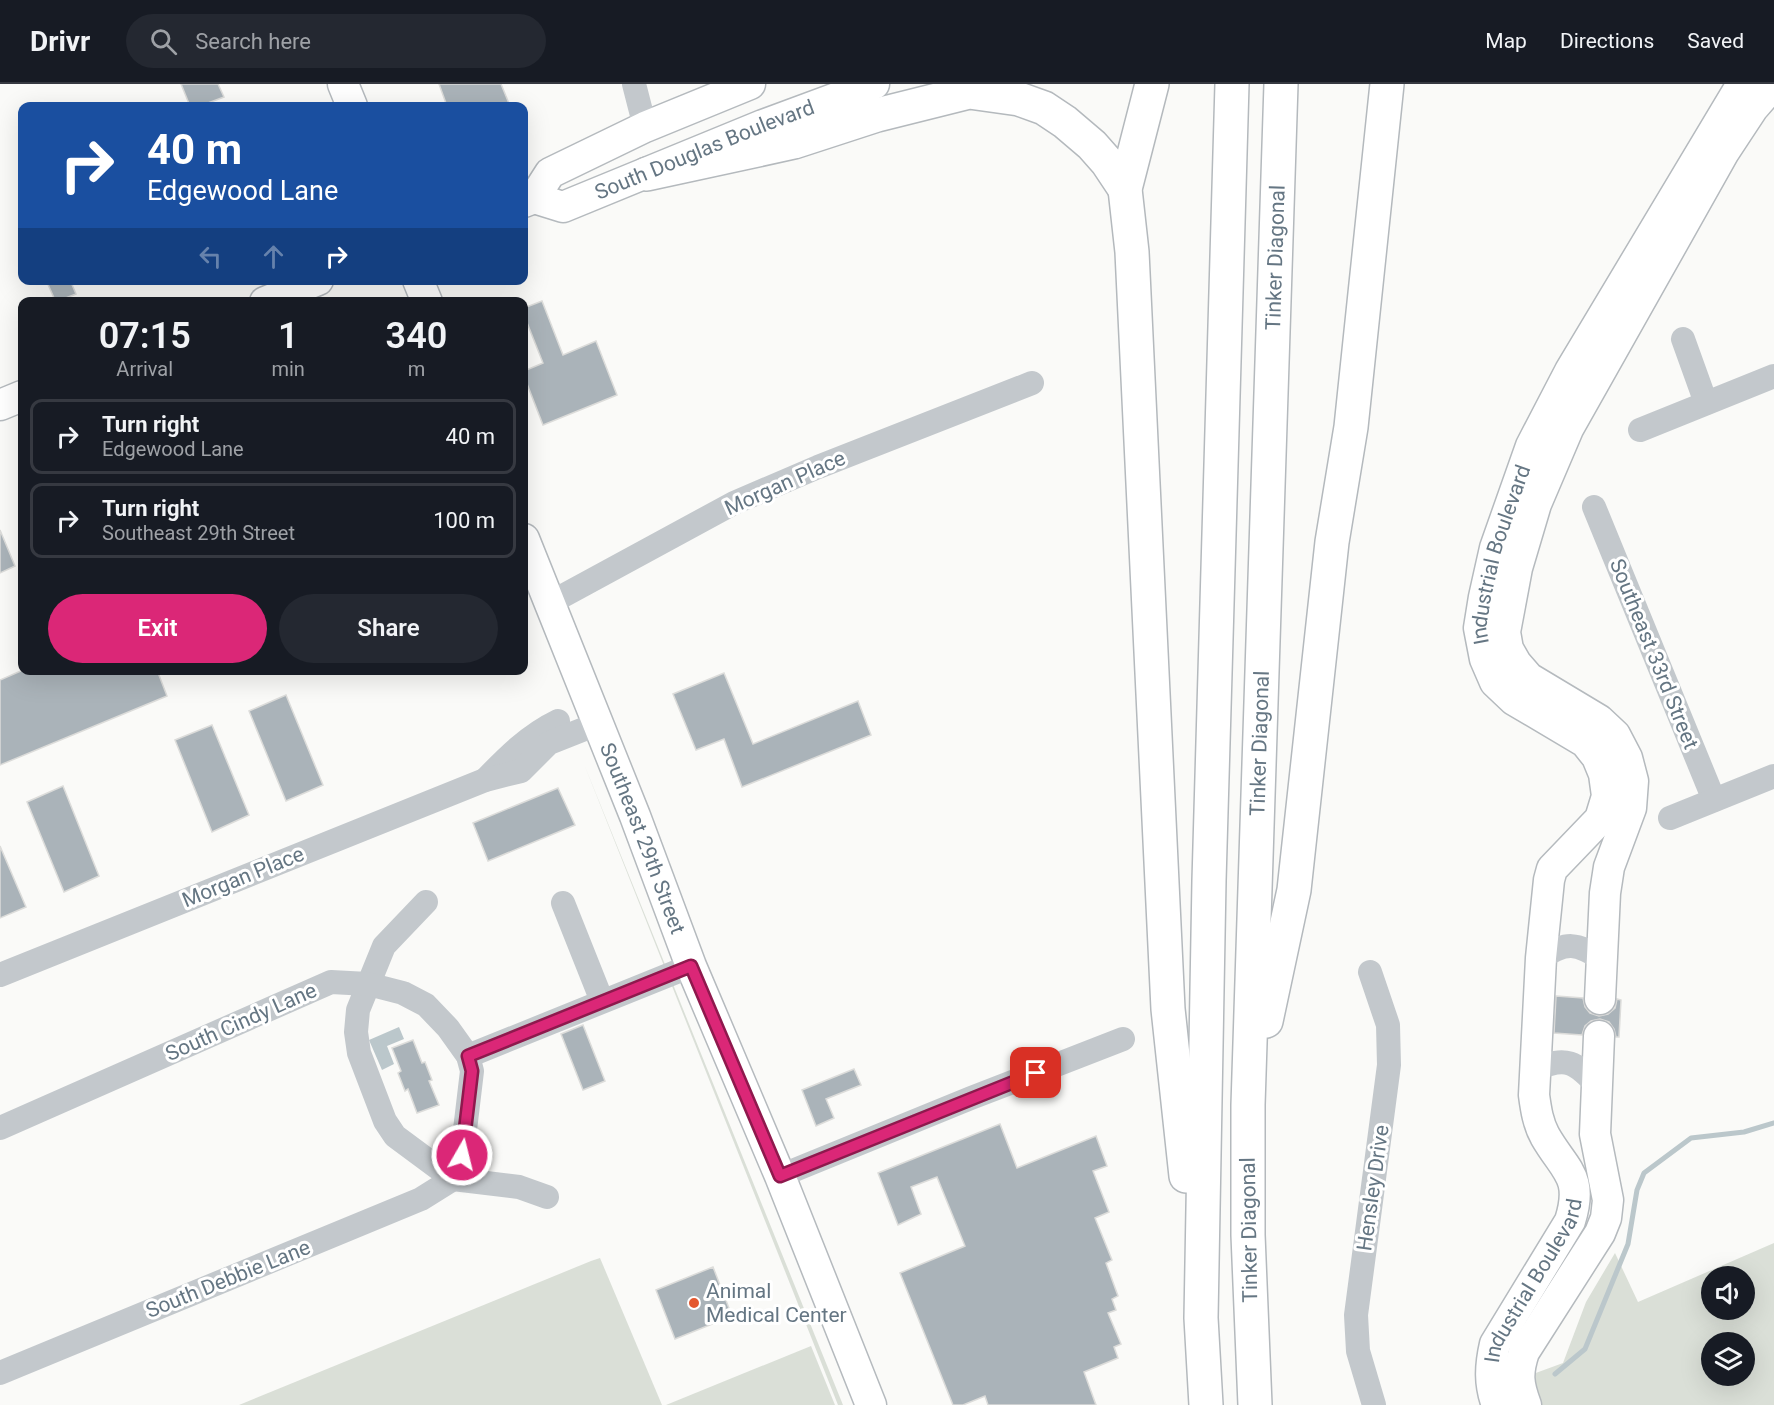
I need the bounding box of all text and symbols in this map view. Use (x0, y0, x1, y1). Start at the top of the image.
search box (126, 14, 546, 68)
text: Drivr (30, 25, 90, 58)
icon: search (147, 25, 180, 58)
text: Search here (195, 29, 311, 54)
text: Map (1485, 29, 1527, 53)
text: Directions (1560, 29, 1654, 53)
text: Saved (1687, 29, 1744, 53)
street label: South Douglas Boulevard (591, 95, 818, 205)
text: 40 m (147, 125, 242, 174)
icon: right (48, 126, 126, 204)
text: Edgewood Lane (147, 175, 338, 207)
street label: Tinker Diagonal (1261, 185, 1290, 331)
icon: left (194, 240, 227, 273)
icon: ahead (257, 240, 290, 273)
icon: right (320, 240, 353, 273)
text: 07:15 (99, 315, 191, 357)
text: 1 (278, 315, 298, 357)
text: 340 (386, 315, 447, 357)
text: Arrival (116, 357, 173, 381)
text: min (271, 357, 305, 381)
text: m (408, 357, 425, 381)
text: Turn right (102, 412, 199, 437)
icon: right (51, 420, 84, 453)
text: 40 m (446, 424, 495, 449)
text: Edgewood Lane (102, 437, 244, 461)
street label: Morgan Place (721, 446, 849, 520)
street label: Industrial Boulevard (1467, 462, 1535, 647)
text: Turn right (102, 496, 199, 521)
icon: right (51, 504, 84, 537)
text: 100 m (433, 508, 495, 533)
text: Southeast 29th Street (102, 521, 295, 545)
street label: Southeast 33rd Street (1605, 555, 1703, 753)
button: Exit (48, 594, 267, 663)
button: Share (279, 594, 498, 663)
street label: Tinker Diagonal (1245, 670, 1274, 816)
street label: Southeast 29th Street (595, 739, 690, 937)
street label: Morgan Place (179, 842, 307, 912)
street label: South Cindy Lane (162, 978, 320, 1066)
pin (1010, 1047, 1061, 1098)
icon: arrive (1019, 1056, 1052, 1089)
position arrow (430, 1123, 494, 1187)
street label: Hensley Drive (1352, 1123, 1394, 1253)
street label: Tinker Diagonal (1236, 1157, 1262, 1303)
street label: Industrial Boulevard (1480, 1197, 1587, 1364)
street label: South Debbie Lane (142, 1235, 314, 1323)
map controls (1701, 1266, 1755, 1386)
button: sound (1701, 1266, 1755, 1320)
place label: Animal Medical Center (706, 1279, 847, 1327)
marker: Animal Medical Center (687, 1296, 701, 1310)
button: layers (1701, 1332, 1755, 1386)

